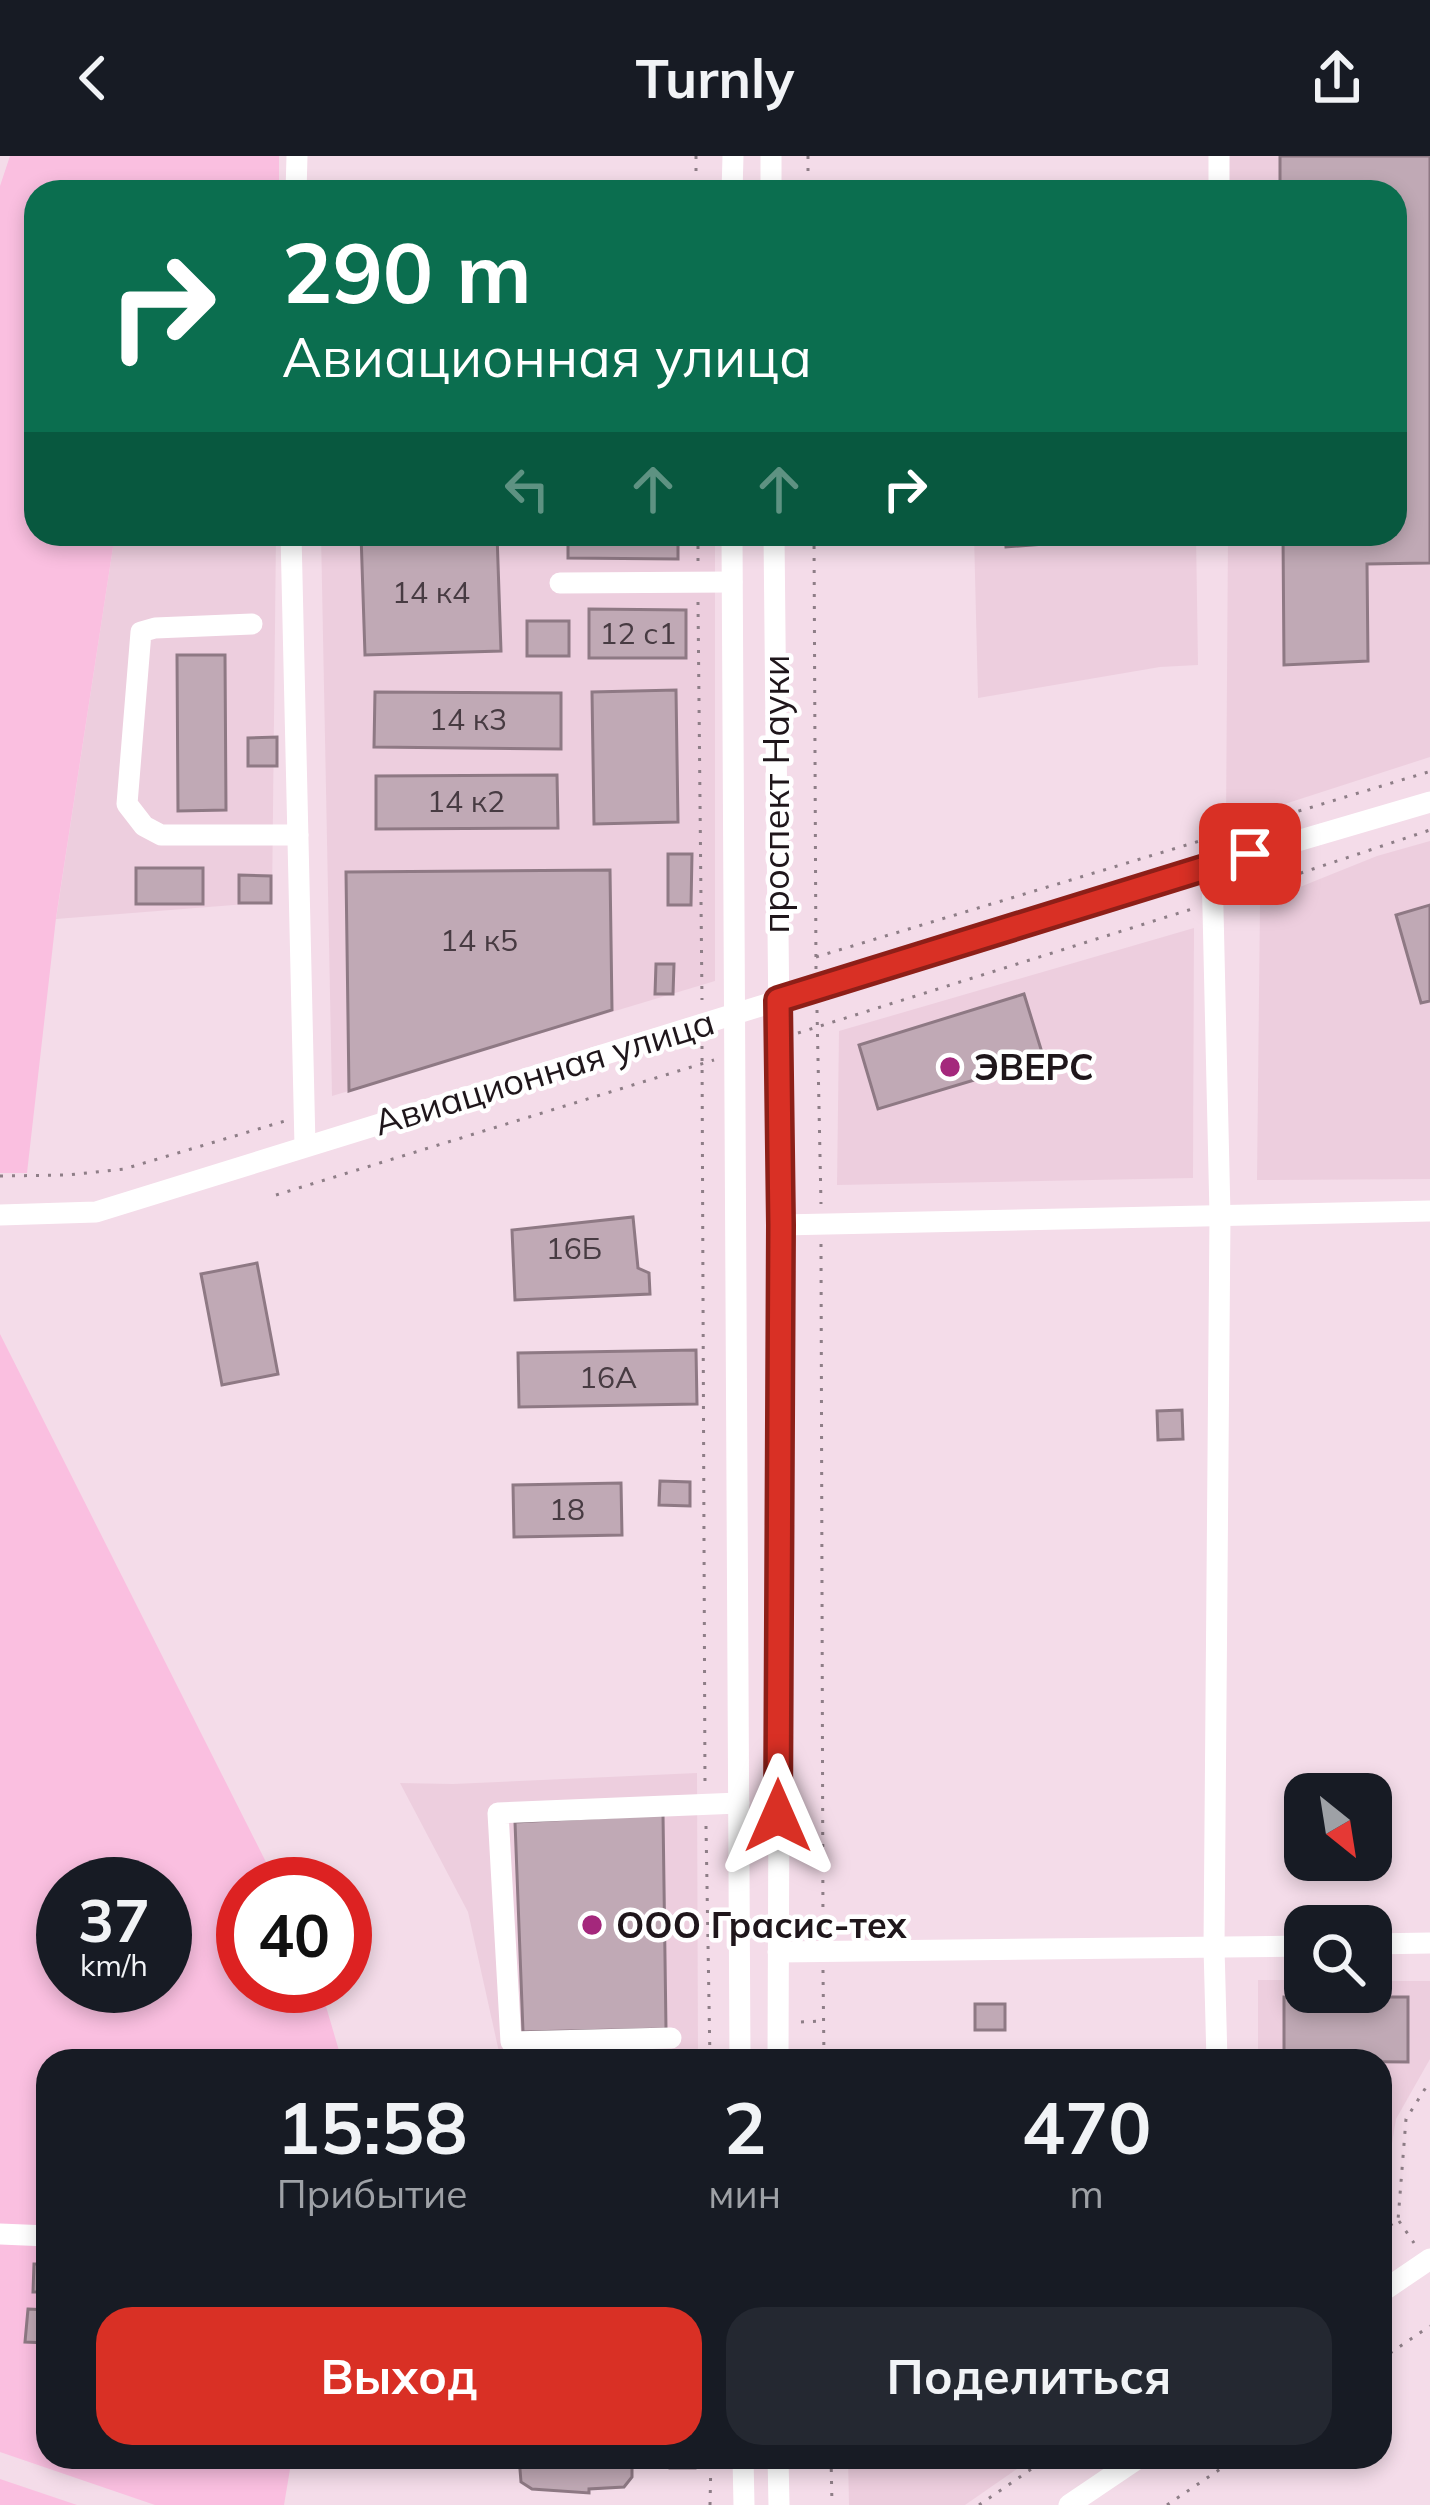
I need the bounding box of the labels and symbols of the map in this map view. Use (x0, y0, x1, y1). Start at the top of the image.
house number: 14 к4 (392, 573, 470, 611)
house number: 12 с1 (600, 614, 676, 652)
street label: проспект Науки (753, 655, 798, 933)
house number: 14 к3 (429, 700, 507, 738)
house number: 14 к2 (427, 782, 505, 820)
pin (1199, 803, 1301, 905)
house number: 14 к5 (440, 921, 518, 959)
street label: Авиационная улица (368, 998, 719, 1145)
place label: ЭВЕРС (974, 1044, 1094, 1089)
marker: ЭВЕРС (937, 1054, 963, 1080)
house number: 16Б (546, 1229, 602, 1267)
house number: 16А (579, 1358, 637, 1396)
house number: 18 (549, 1490, 585, 1528)
position arrow (715, 1753, 841, 1879)
north arrow (1284, 1773, 1392, 1881)
speed limit sign: 40 (216, 1857, 372, 2013)
place label: ООО Грасис-тех (616, 1902, 908, 1947)
marker: ООО Грасис-тех (579, 1912, 605, 1938)

